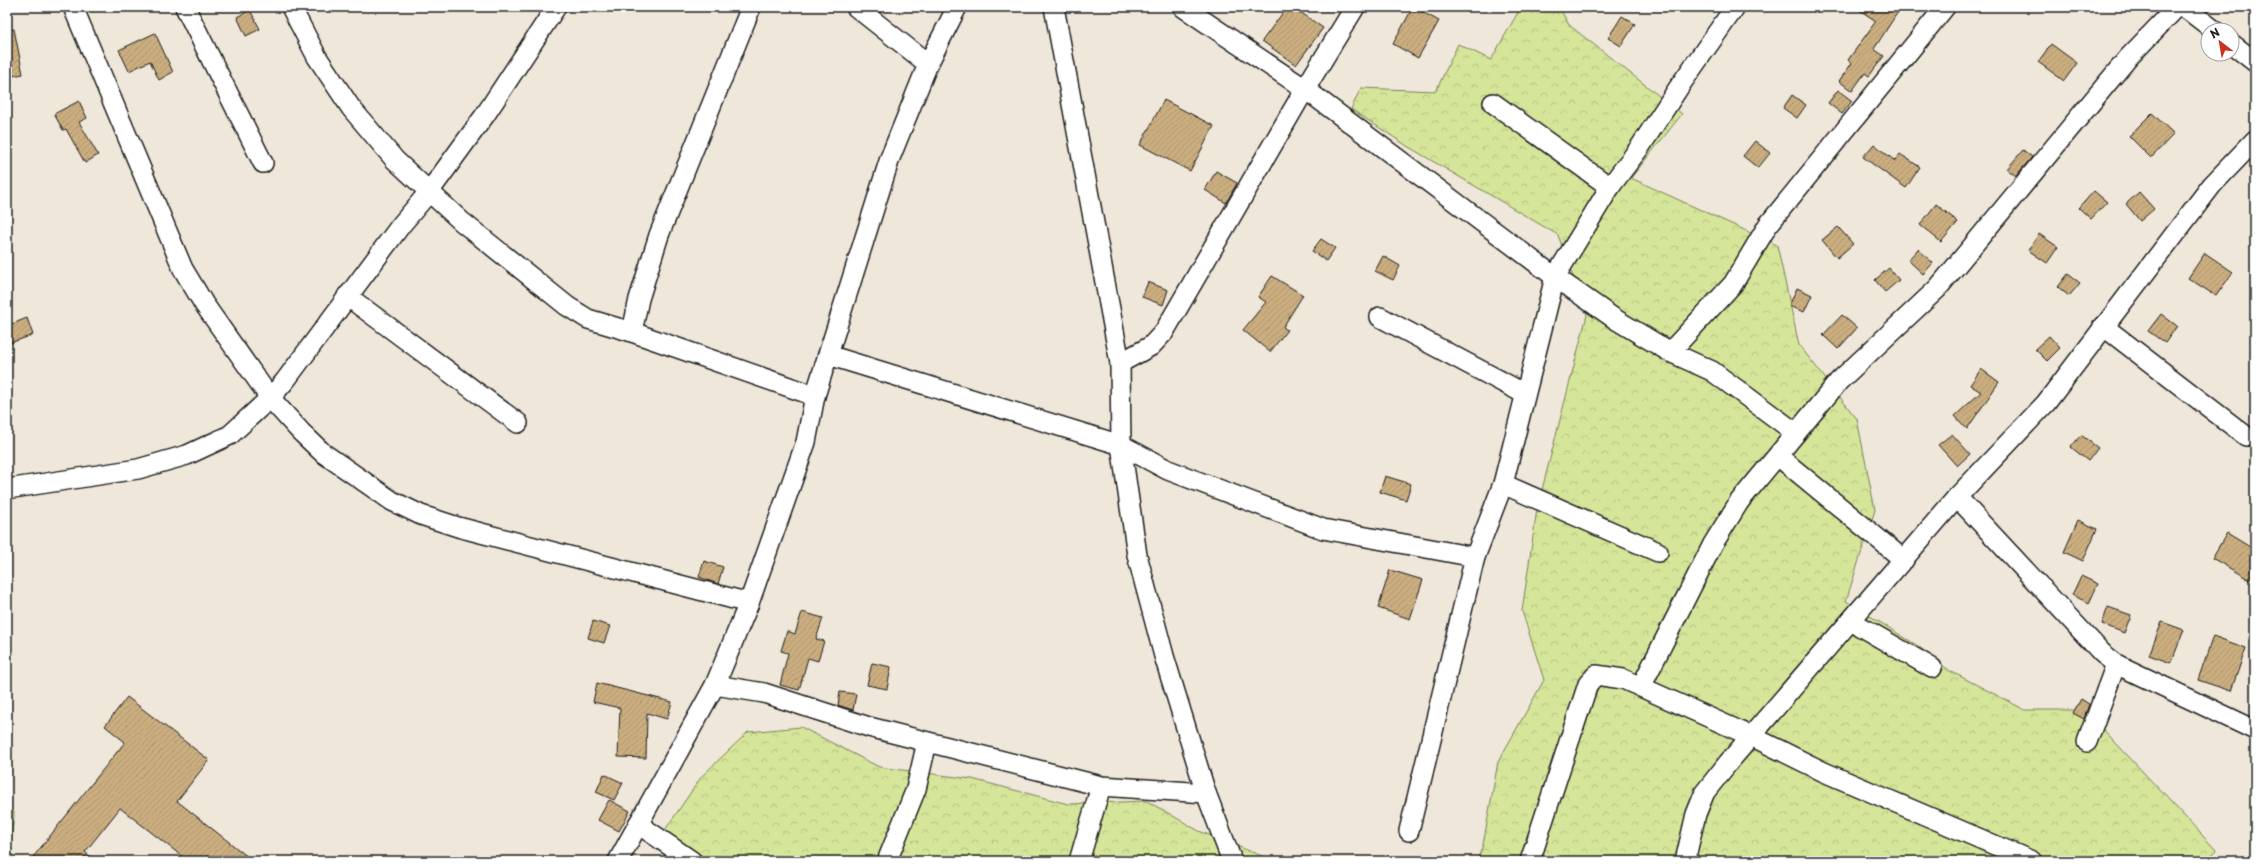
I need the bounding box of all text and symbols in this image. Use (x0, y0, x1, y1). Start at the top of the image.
north arrow (2200, 22, 2240, 62)
text: N (2206, 23, 2223, 43)

